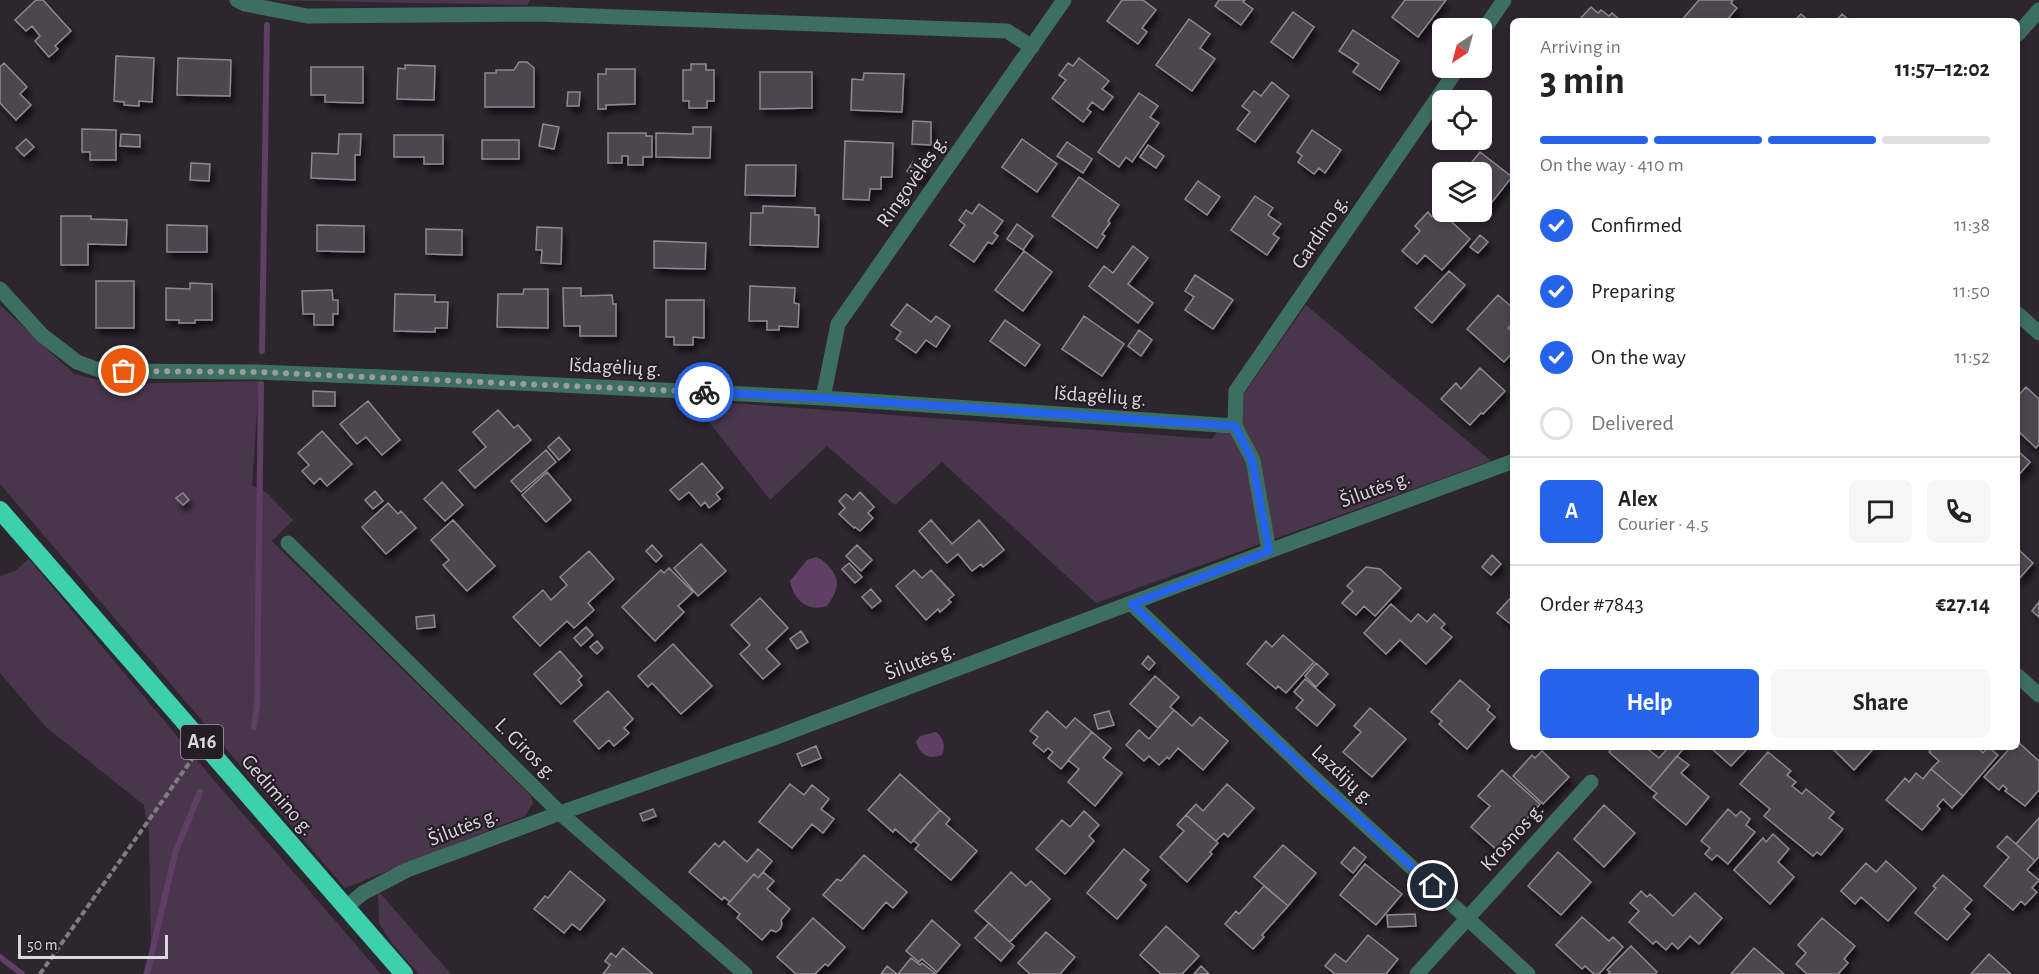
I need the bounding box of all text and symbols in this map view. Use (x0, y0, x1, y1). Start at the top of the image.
north arrow (1432, 18, 1492, 78)
map controls (1432, 18, 1492, 222)
text: Arriving in (1540, 37, 1621, 57)
text: 11:57–12:02 (1895, 58, 1990, 80)
text: 3 min (1540, 62, 1625, 101)
button: locate (1432, 90, 1492, 150)
street label: Ringovėlės g. (873, 131, 951, 231)
text: On the way · 410 m (1540, 155, 1684, 175)
button: layers (1432, 162, 1492, 222)
street label: Gardino g. (1288, 191, 1352, 273)
icon: check (1540, 209, 1573, 242)
text: Confirmed (1591, 214, 1682, 236)
text: 11:38 (1954, 215, 1990, 235)
icon: check (1540, 275, 1573, 308)
text: Preparing (1591, 280, 1675, 302)
text: 11:50 (1953, 281, 1990, 301)
icon: check (1540, 341, 1573, 374)
pin (98, 345, 149, 396)
text: On the way (1591, 346, 1686, 368)
text: 11:52 (1954, 347, 1990, 367)
icon: bag (107, 354, 140, 387)
street label: Išdagėlių g. (568, 354, 662, 380)
courier (674, 362, 734, 422)
icon: bike (688, 376, 721, 409)
street label: Išdagėlių g. (1053, 382, 1147, 410)
text: Delivered (1591, 412, 1674, 434)
street label: Šilutės g. (1336, 465, 1413, 511)
button: chat (1849, 480, 1912, 543)
button: phone (1927, 480, 1990, 543)
text: Alex (1618, 488, 1658, 510)
text: A (1565, 500, 1578, 522)
text: Courier · 4.5 (1618, 514, 1709, 534)
text: Order #7843 (1540, 593, 1644, 615)
text: €27.14 (1936, 593, 1990, 615)
street label: Šilutės g. (881, 636, 958, 684)
button: Help (1540, 669, 1759, 738)
button: Share (1771, 669, 1990, 738)
street label: L. Giros g. (491, 714, 561, 784)
road number: A16 (181, 725, 223, 759)
street label: Lazdijų g. (1307, 741, 1379, 809)
street label: Gedimino g. (237, 751, 319, 839)
street label: Krosnos g. (1476, 799, 1548, 875)
street label: Šilutės g. (424, 802, 501, 850)
pin (1407, 860, 1458, 911)
icon: home (1416, 869, 1449, 902)
scale bar (18, 932, 168, 960)
text: 50 m (27, 937, 58, 953)

